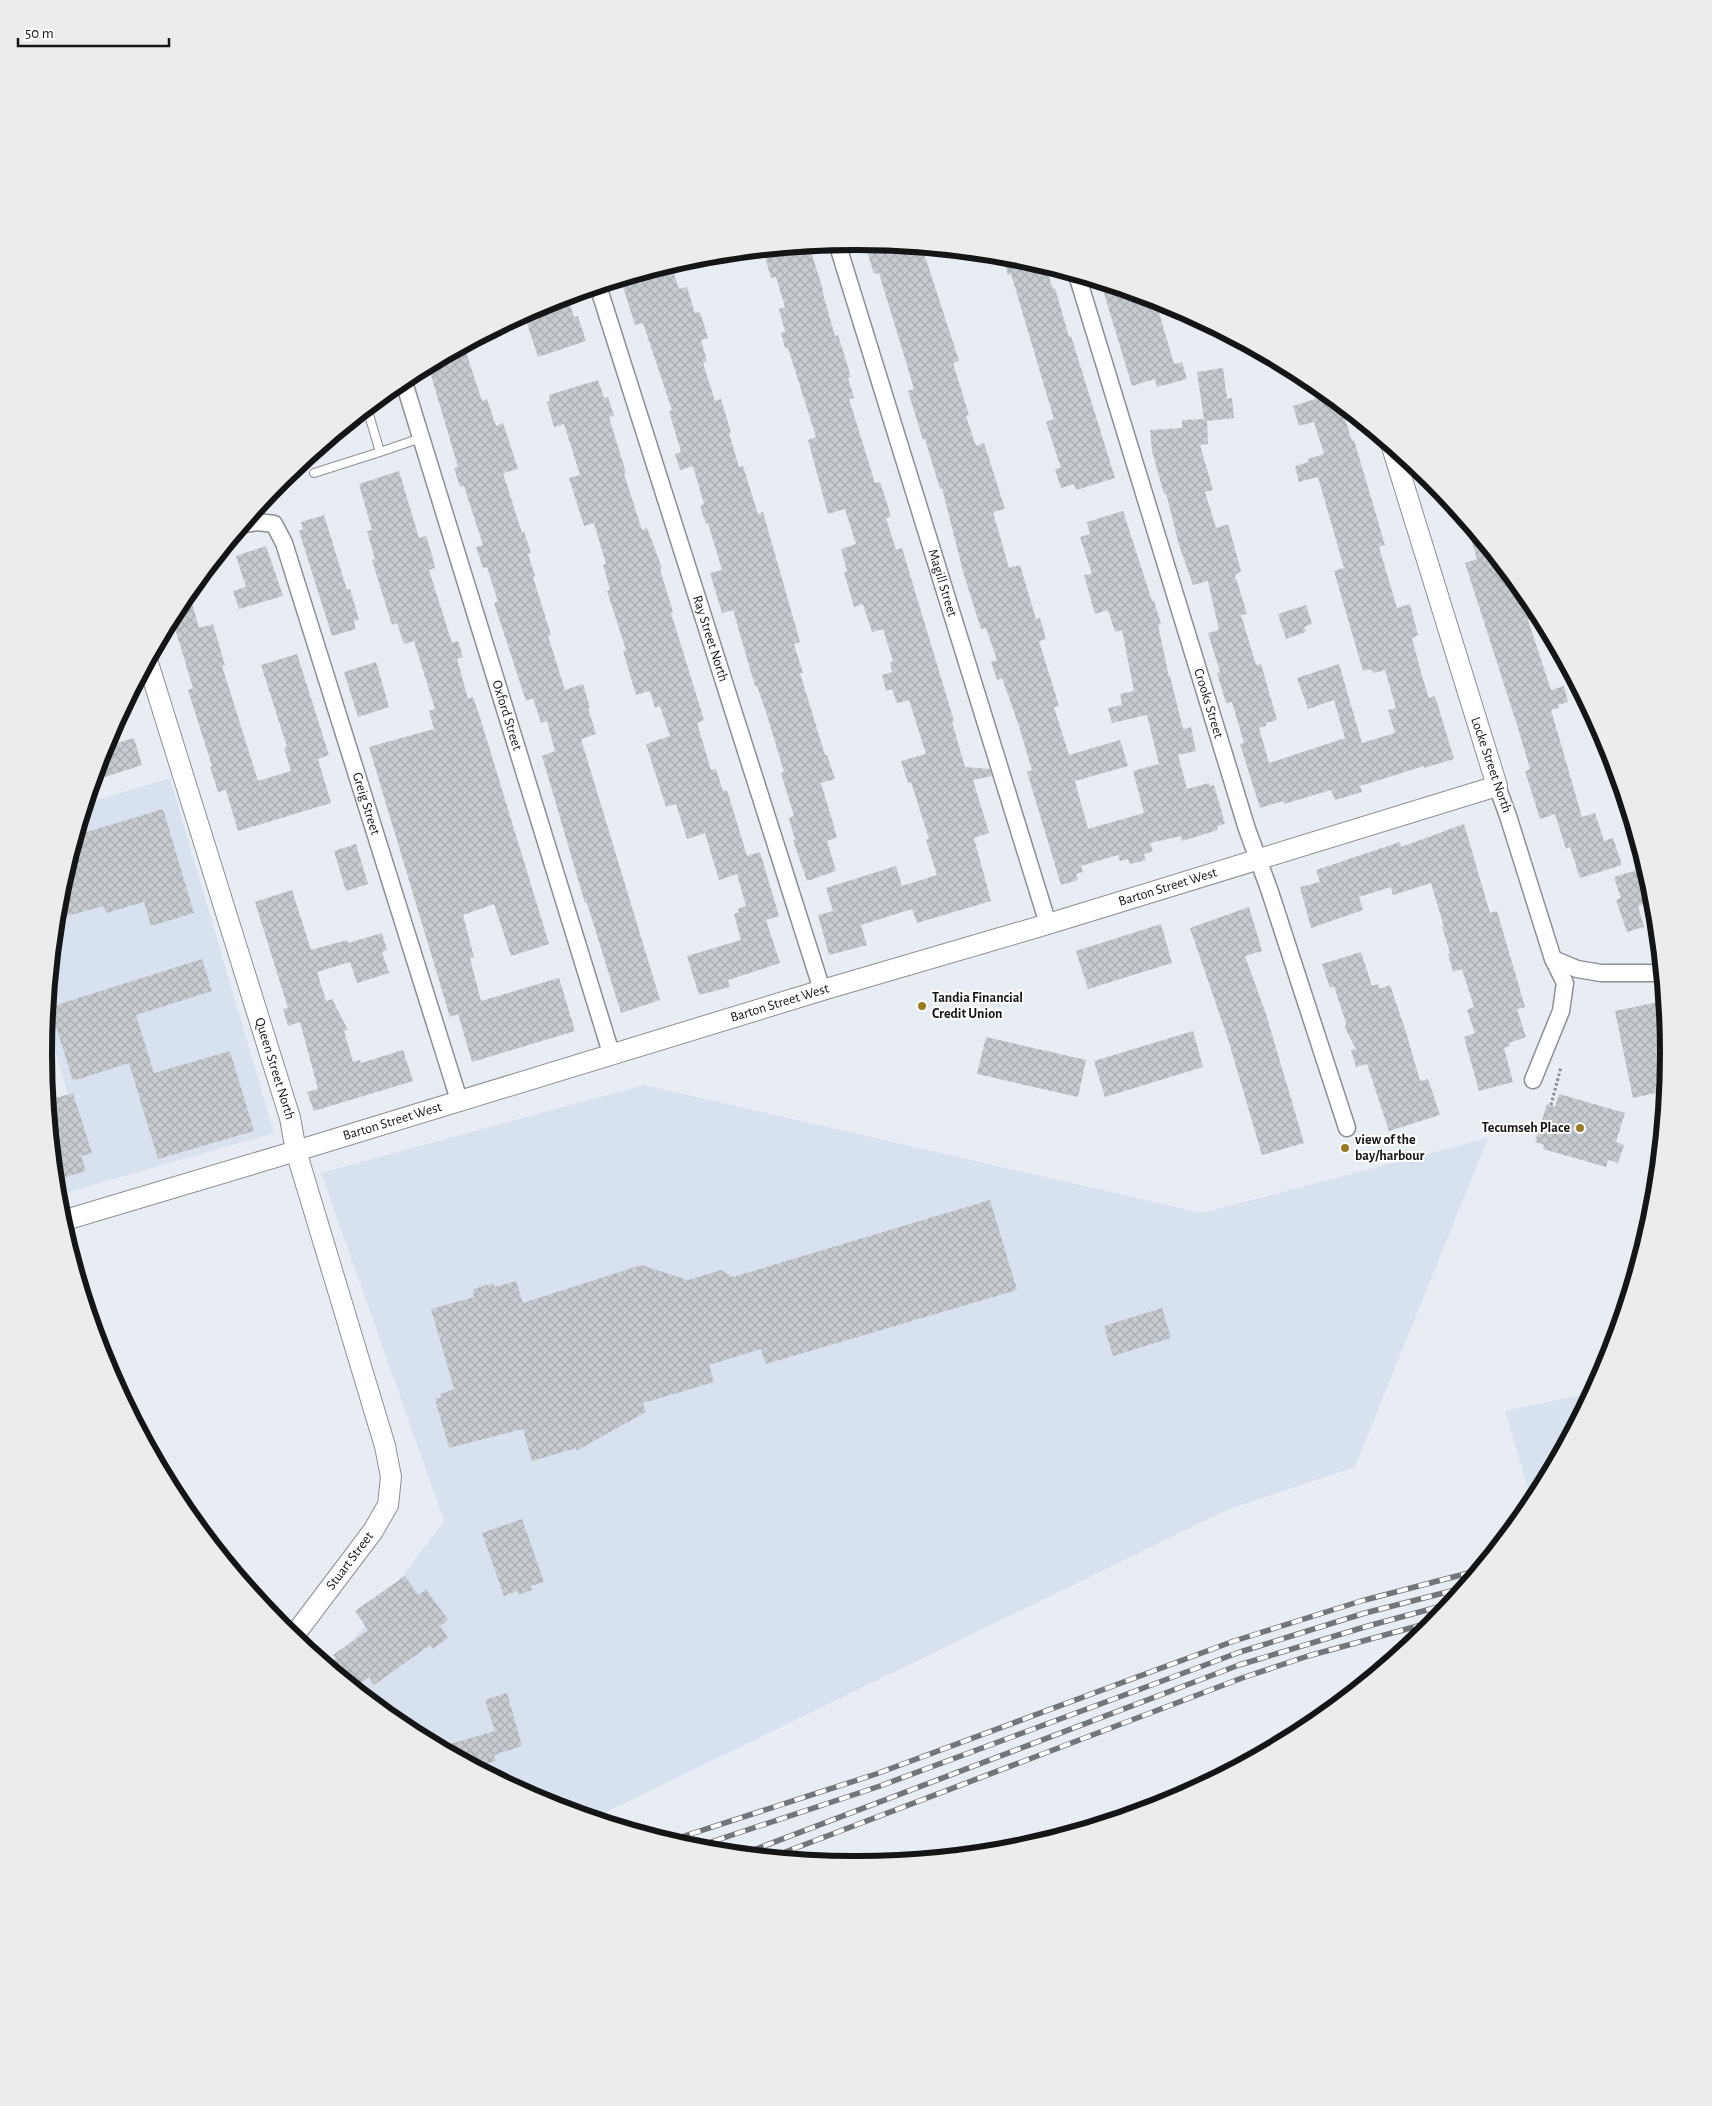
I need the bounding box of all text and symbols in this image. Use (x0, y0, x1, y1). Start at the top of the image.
scale bar (18, 15, 169, 47)
text: 50 m (25, 26, 54, 41)
street label: Magill Street (925, 548, 960, 619)
street label: Ray Street North (690, 594, 730, 683)
street label: Crooks Street (1191, 667, 1226, 740)
street label: Oxford Street (489, 678, 524, 753)
street label: Locke Street North (1468, 715, 1514, 815)
street label: Greig Street (350, 771, 382, 837)
street label: Barton Street West (1117, 865, 1219, 909)
street label: Barton Street West (729, 981, 831, 1025)
place label: Tandia Financial Credit Union (932, 991, 1023, 1021)
marker: Tandia Financial Credit Union (916, 1000, 928, 1012)
street label: Queen Street North (252, 1016, 297, 1121)
street label: Barton Street West (341, 1100, 444, 1143)
place label: Tecumseh Place (1482, 1121, 1570, 1135)
marker: Tecumseh Place (1574, 1122, 1586, 1134)
place label: view of the bay/harbour (1355, 1133, 1425, 1163)
marker: view of the bay/harbour (1339, 1142, 1351, 1154)
street label: Stuart Street (324, 1529, 377, 1593)

